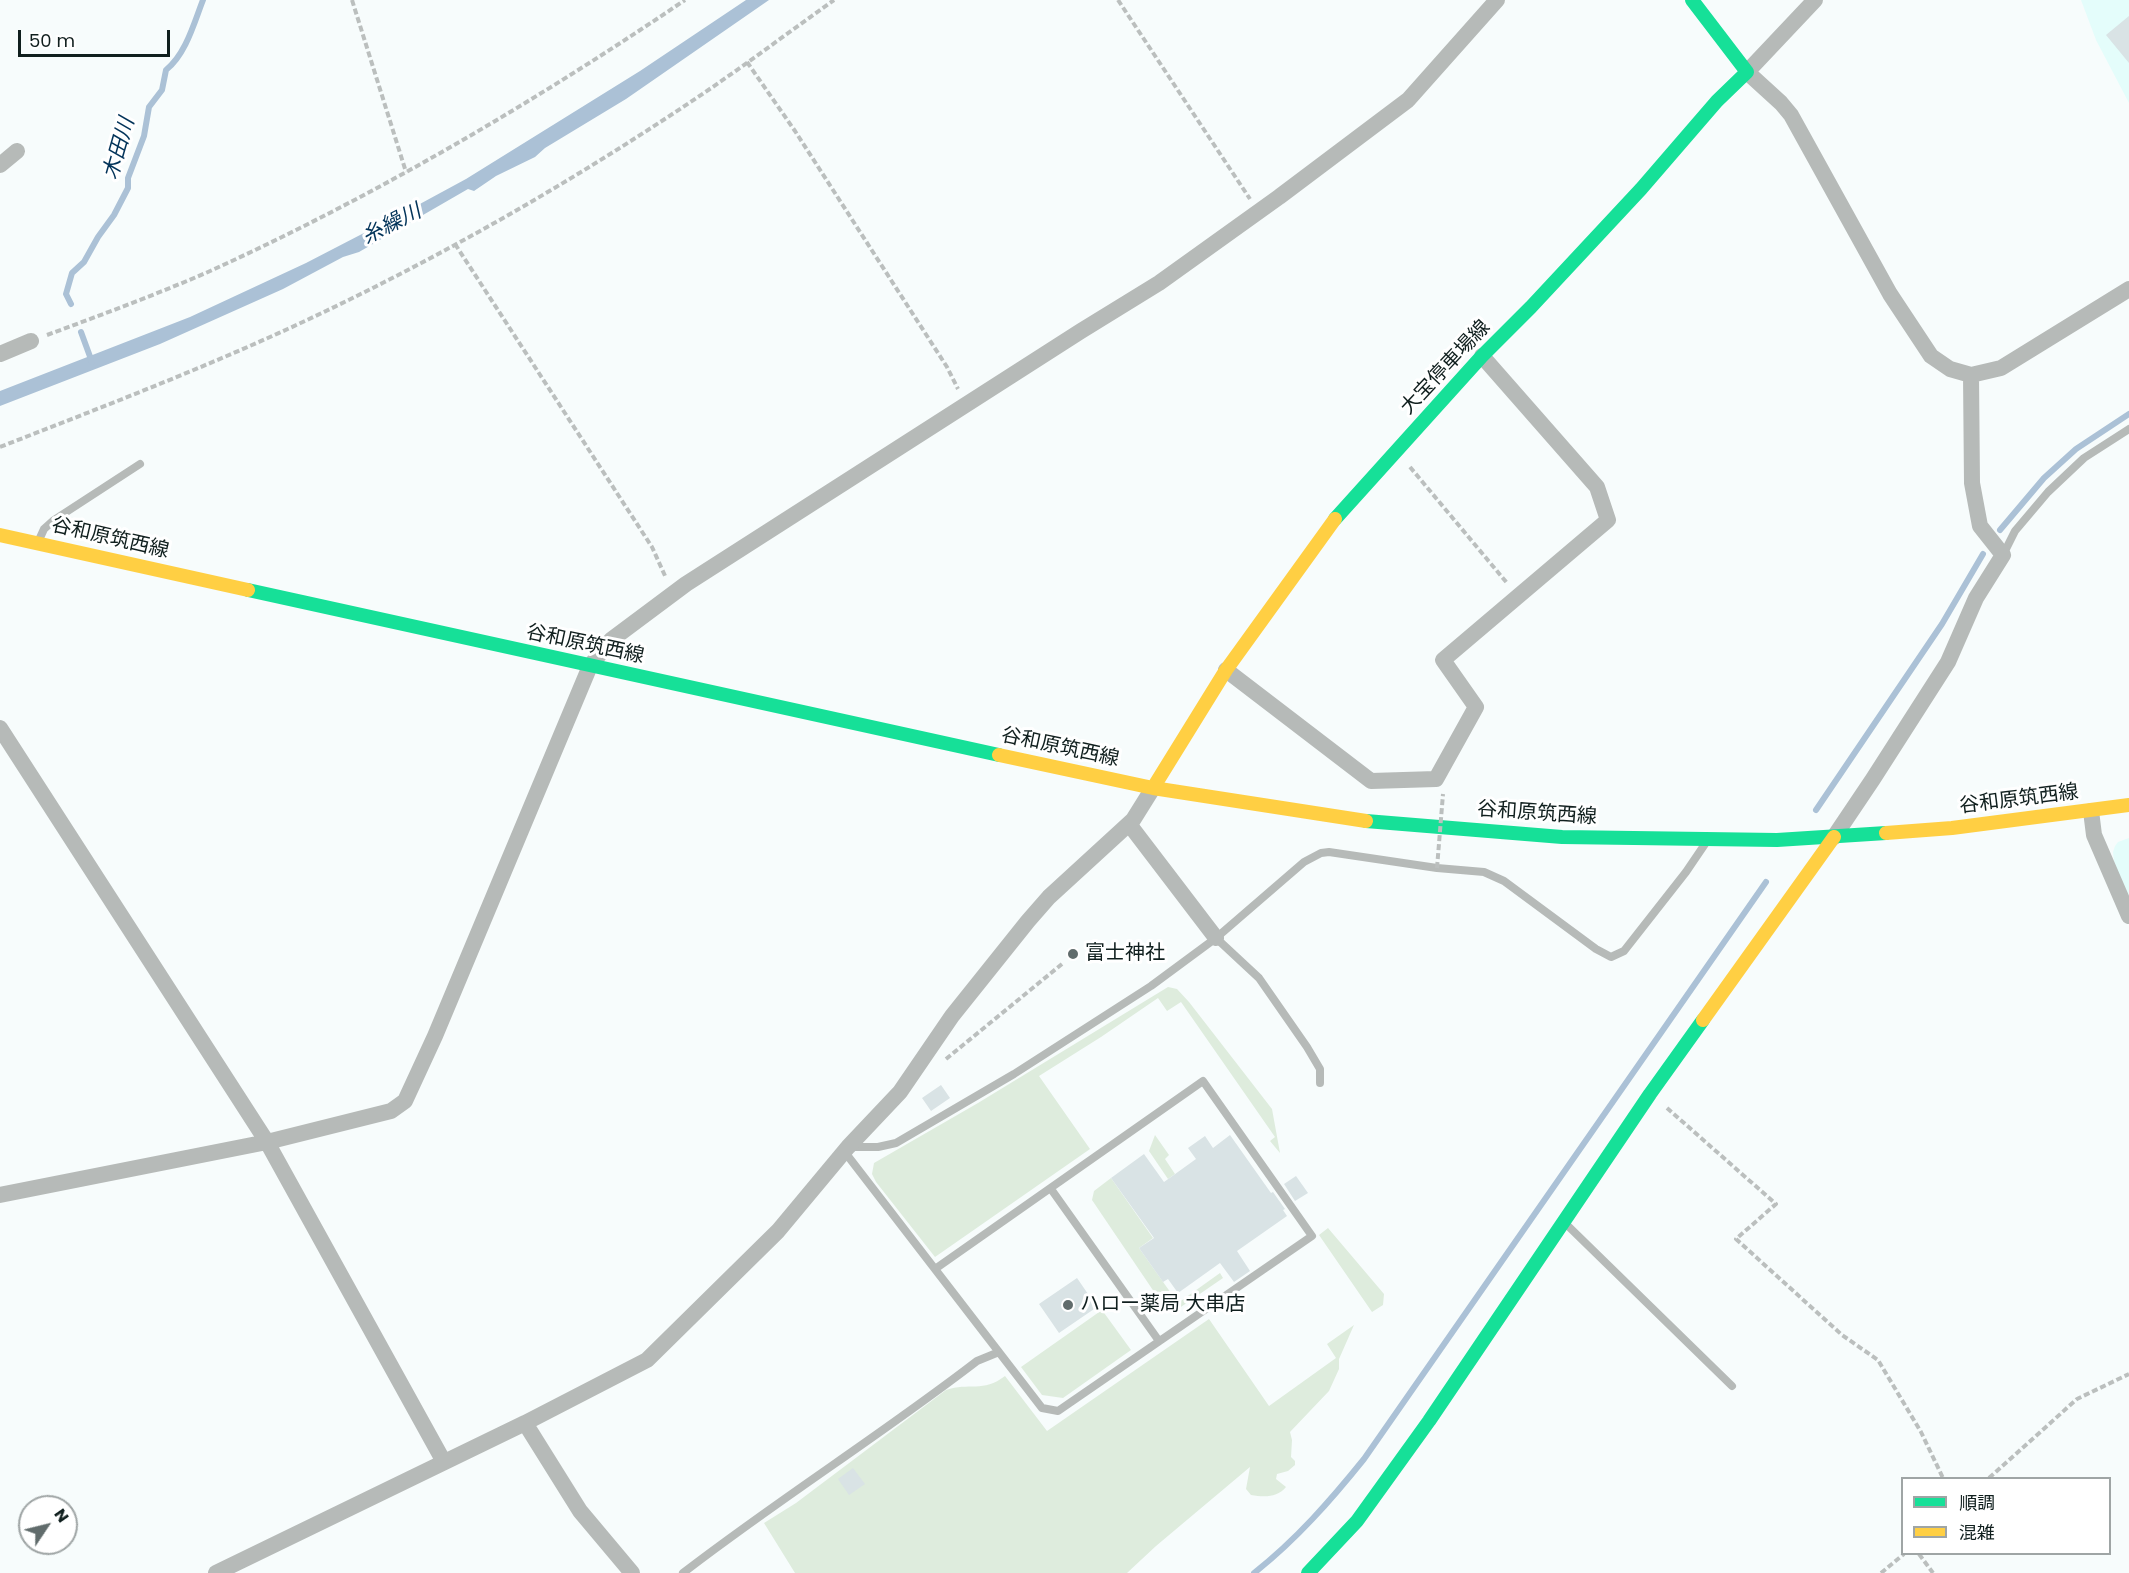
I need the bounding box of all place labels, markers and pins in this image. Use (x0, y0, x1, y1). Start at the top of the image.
place label: 富士神社 (1085, 942, 1165, 966)
marker: 富士神社 (1066, 947, 1080, 961)
place label: ハロー薬局 大串店 (1080, 1293, 1245, 1317)
marker: ハロー薬局 大串店 (1061, 1298, 1075, 1312)

